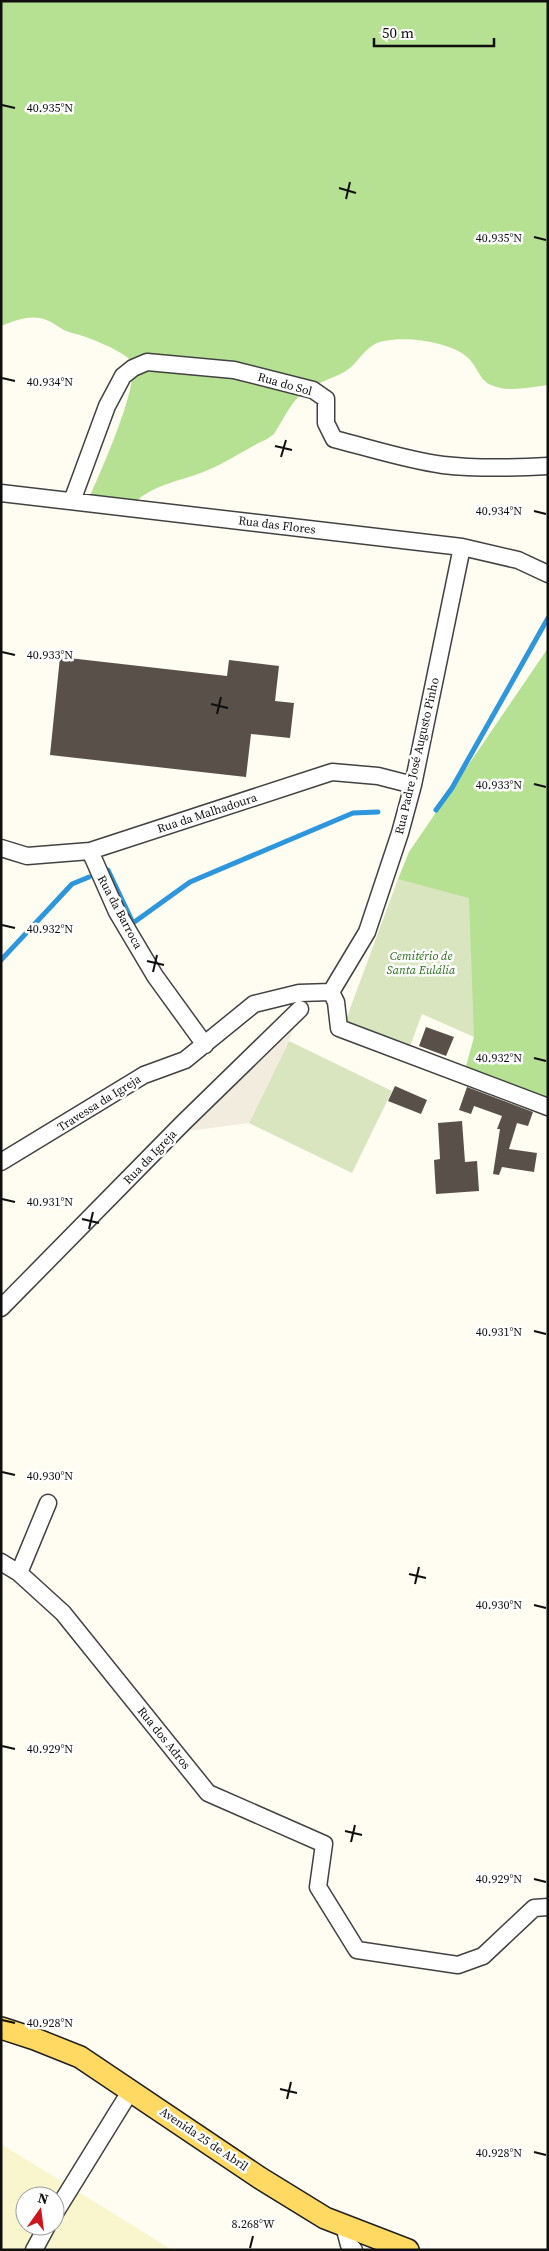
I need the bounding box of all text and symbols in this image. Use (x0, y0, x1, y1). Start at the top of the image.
scale bar (374, 15, 494, 47)
text: 50 m (382, 22, 414, 43)
text: 40.935°N (27, 100, 73, 116)
text: 40.935°N (476, 230, 522, 246)
street label: Rua do Sol (256, 369, 315, 400)
text: 40.934°N (27, 374, 73, 390)
text: 40.934°N (476, 503, 522, 519)
street label: Rua das Flores (237, 512, 317, 538)
text: 40.933°N (27, 647, 73, 663)
street label: Rua Padre José Augusto Pinho (391, 676, 443, 836)
text: 40.933°N (476, 777, 522, 793)
street label: Rua da Malhadoura (155, 789, 260, 837)
street label: Rua da Barroca (94, 872, 147, 952)
text: 40.932°N (27, 921, 73, 937)
park label: Cemitério de Santa Eulália (387, 948, 456, 978)
text: 40.932°N (476, 1050, 522, 1066)
street label: Travessa da Igreja (54, 1070, 144, 1135)
street label: Rua da Igreja (120, 1126, 181, 1188)
text: 40.931°N (27, 1194, 73, 1210)
text: 40.931°N (476, 1324, 522, 1340)
text: 40.930°N (27, 1468, 73, 1484)
text: 40.930°N (476, 1597, 522, 1613)
street label: Rua dos Adros (134, 1703, 194, 1773)
text: 40.929°N (27, 1741, 73, 1757)
text: 40.929°N (476, 1871, 522, 1887)
text: 40.928°N (27, 2015, 73, 2031)
street label: Avenida 25 de Abril (157, 2103, 252, 2175)
text: 40.928°N (476, 2145, 522, 2161)
north arrow (15, 2186, 65, 2236)
text: N (36, 2187, 51, 2209)
text: 8.268°W (231, 2216, 275, 2232)

